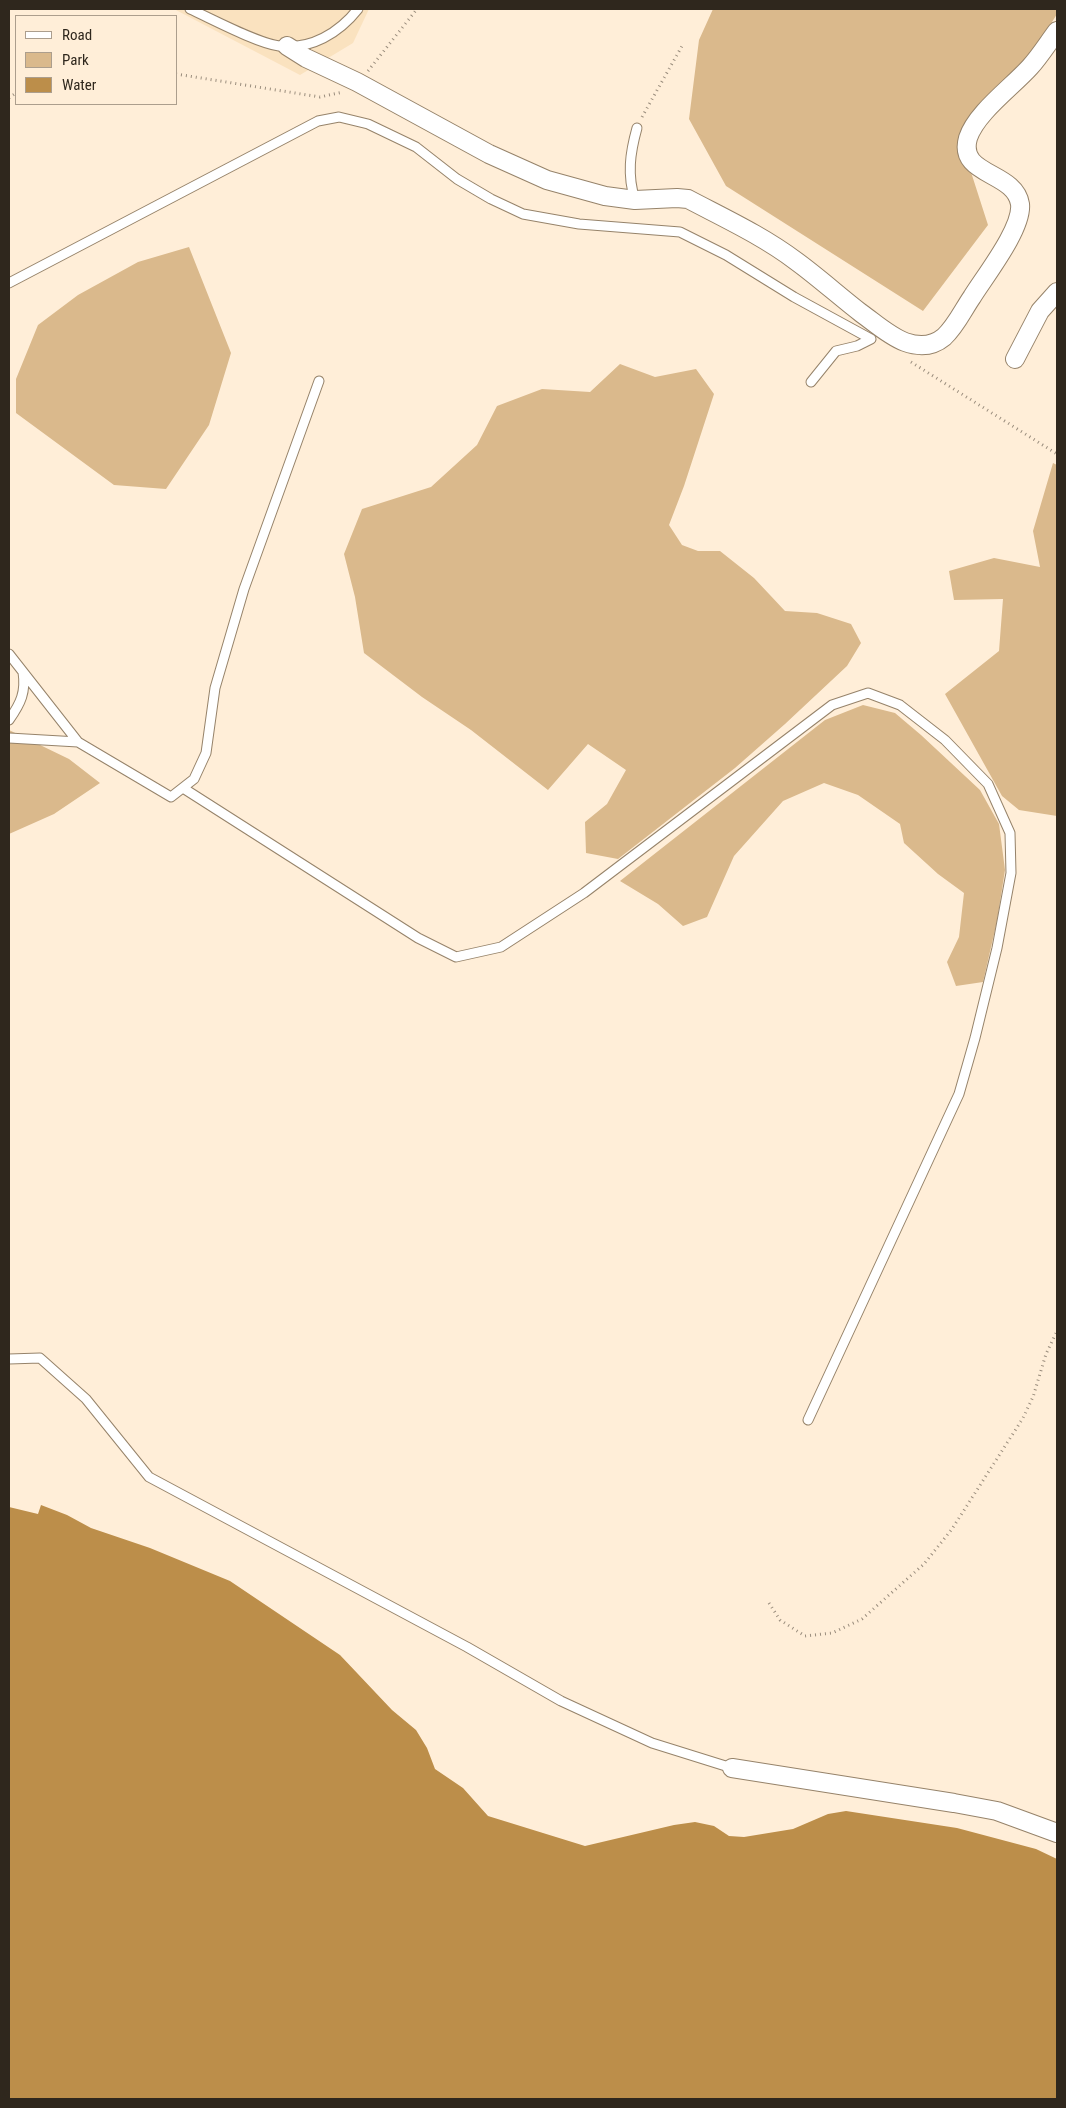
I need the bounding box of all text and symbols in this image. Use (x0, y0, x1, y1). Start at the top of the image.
legend (15, 15, 178, 105)
text: Road (62, 26, 92, 44)
text: Park (62, 51, 89, 69)
text: Water (62, 76, 96, 94)

